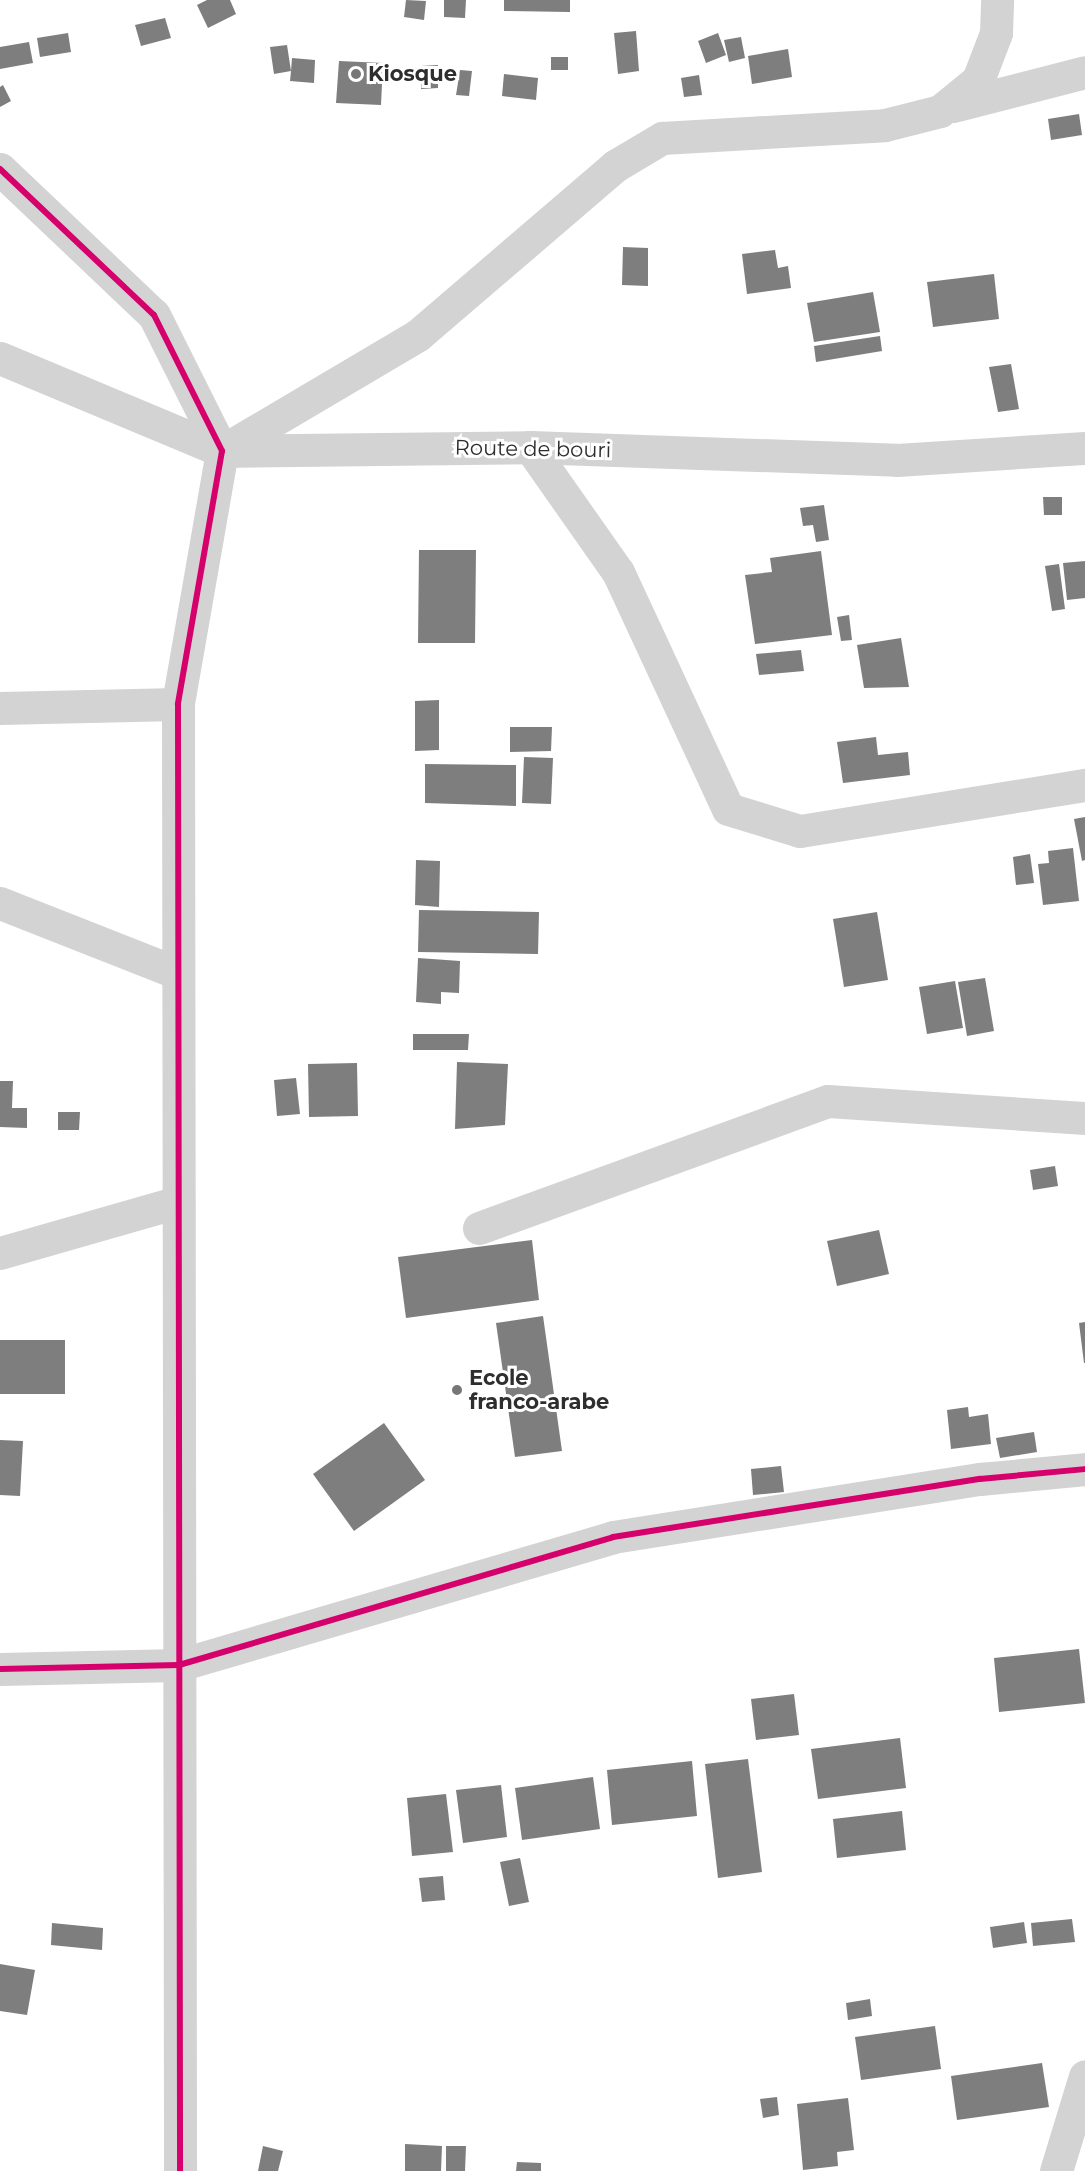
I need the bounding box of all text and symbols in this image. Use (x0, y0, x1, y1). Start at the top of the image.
place label: Kiosque (368, 61, 457, 87)
marker: Kiosque (349, 67, 363, 81)
street label: Route de bouri (454, 435, 612, 463)
place label: Ecole franco-arabe (469, 1365, 609, 1415)
marker: Ecole franco-arabe (450, 1383, 464, 1397)

